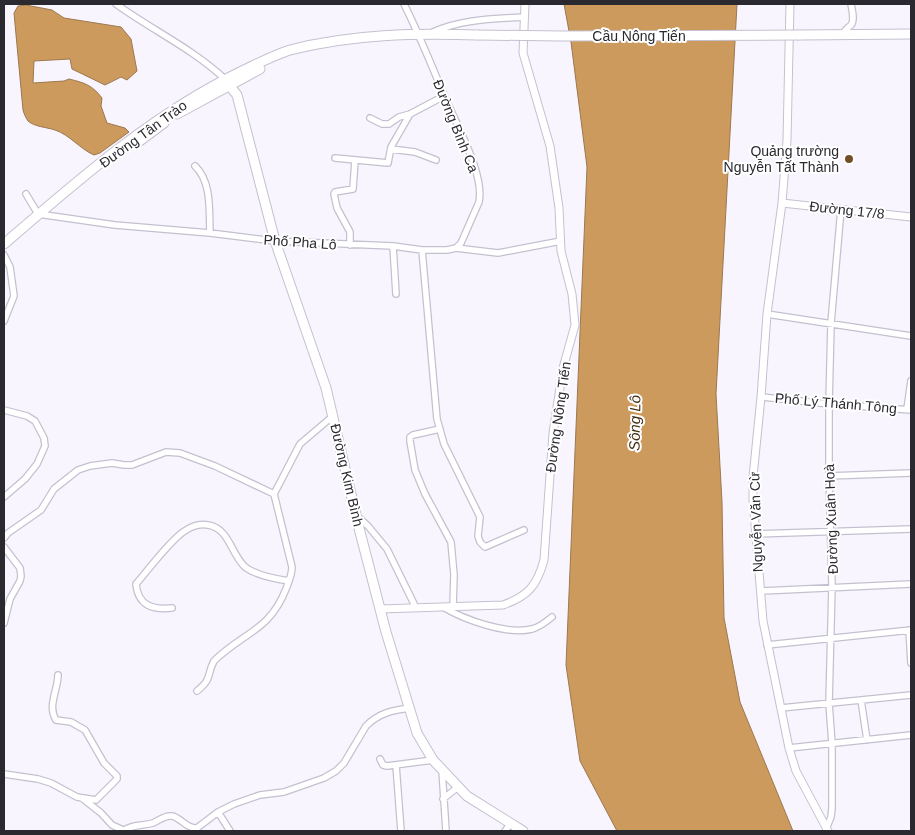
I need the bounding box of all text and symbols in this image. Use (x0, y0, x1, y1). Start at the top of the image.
street label: Cầu Nông Tiến (592, 28, 686, 44)
street label: Đường Bình Ca (430, 77, 482, 175)
street label: Đường Tân Trào (96, 97, 190, 171)
place label: Quảng trường Nguyễn Tất Thành (724, 143, 839, 175)
marker: Quảng trường Nguyễn Tất Thành (843, 153, 855, 165)
street label: Đường 17/8 (809, 198, 886, 222)
street label: Phố Pha Lô (263, 231, 337, 253)
street label: Đường Nông Tiến (542, 360, 574, 474)
street label: Phố Lý Thánh Tông (774, 390, 898, 416)
water label: Sông Lô (626, 395, 643, 451)
street label: Đường Kim Bình (327, 422, 367, 528)
street label: Đường Xuân Hoà (821, 463, 841, 574)
street label: Nguyễn Văn Cừ (746, 472, 766, 572)

